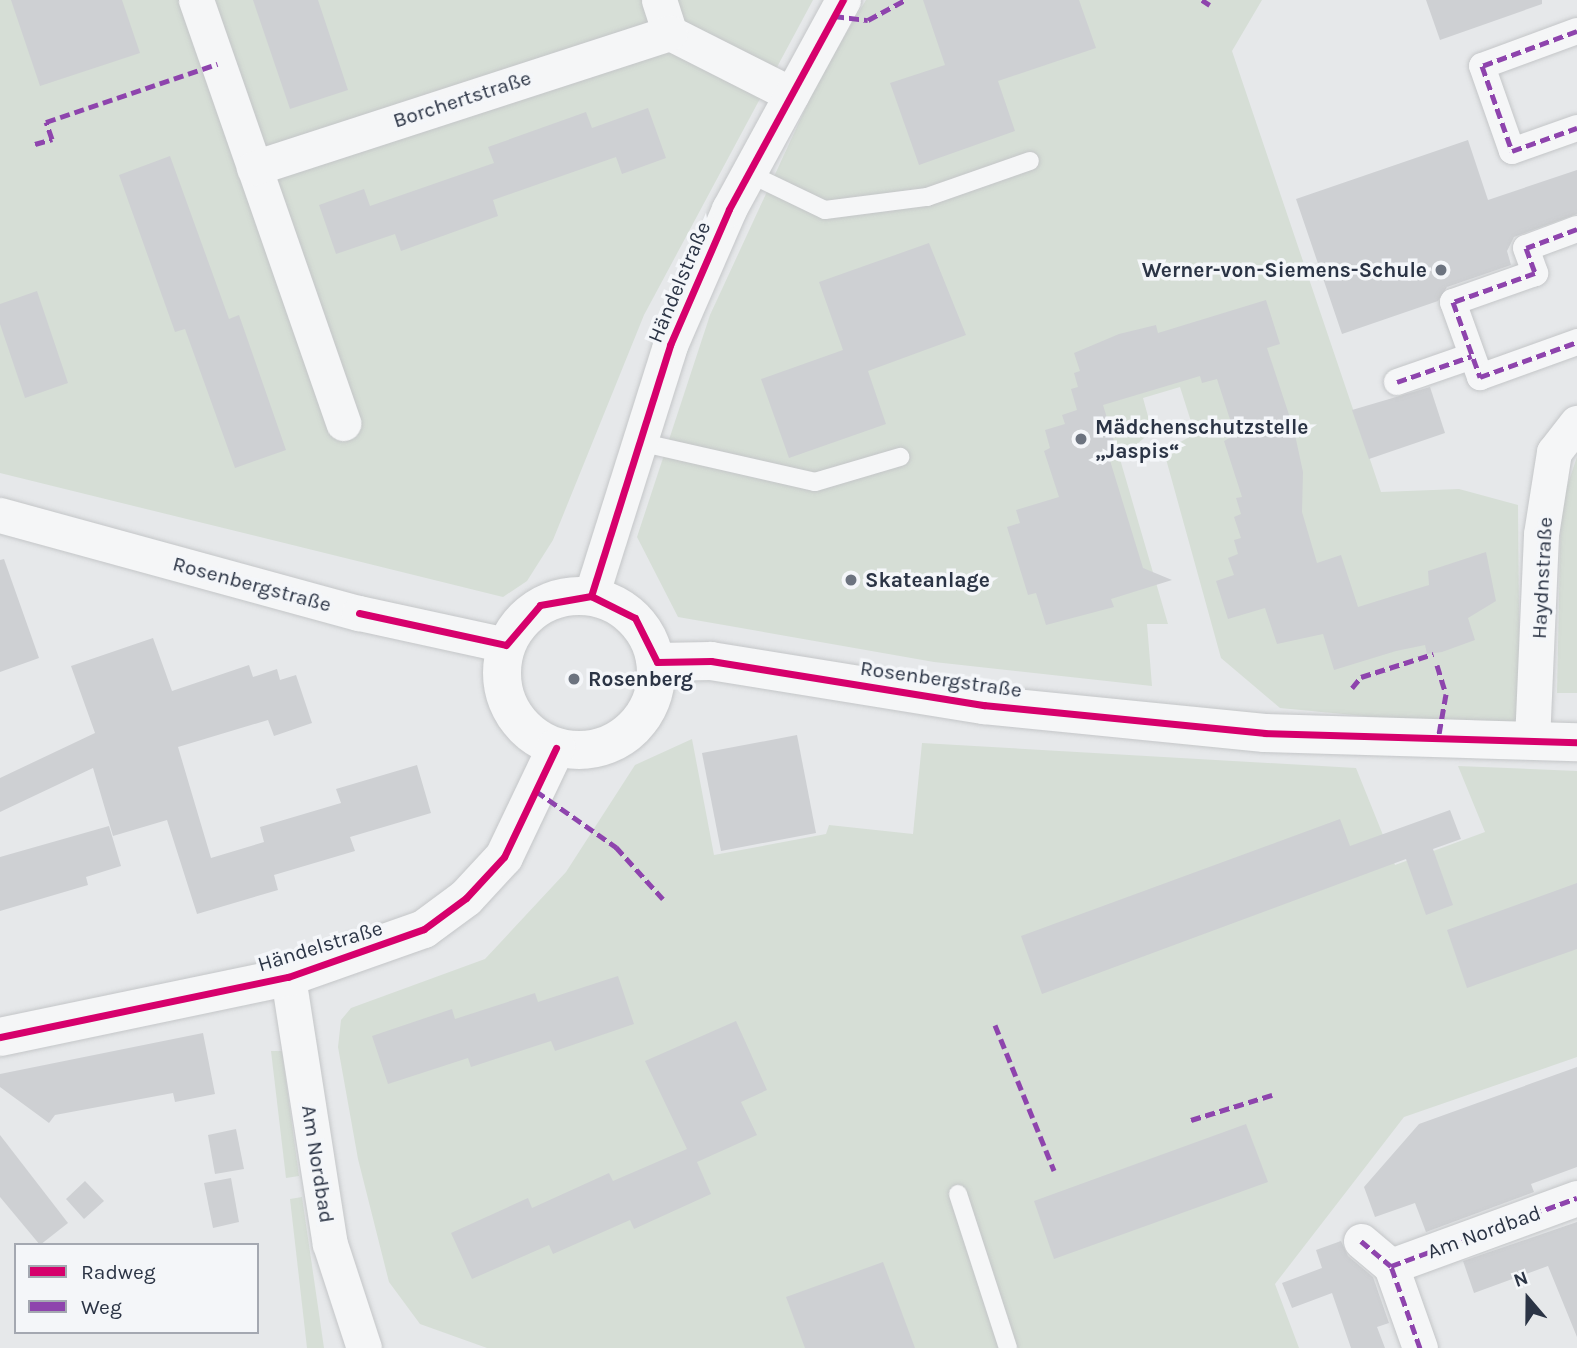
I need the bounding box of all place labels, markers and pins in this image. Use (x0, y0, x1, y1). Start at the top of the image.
place label: Werner-von-Siemens-Schule (1142, 257, 1427, 283)
marker: Werner-von-Siemens-Schule (1433, 262, 1449, 278)
place label: Mädchenschutzstelle „Jaspis“ (1095, 414, 1308, 464)
marker: Mädchenschutzstelle „Jaspis“ (1073, 431, 1089, 447)
place label: Skateanlage (865, 567, 990, 593)
marker: Skateanlage (843, 572, 859, 588)
place label: Rosenberg (588, 666, 693, 692)
marker: Rosenberg (566, 671, 582, 687)

